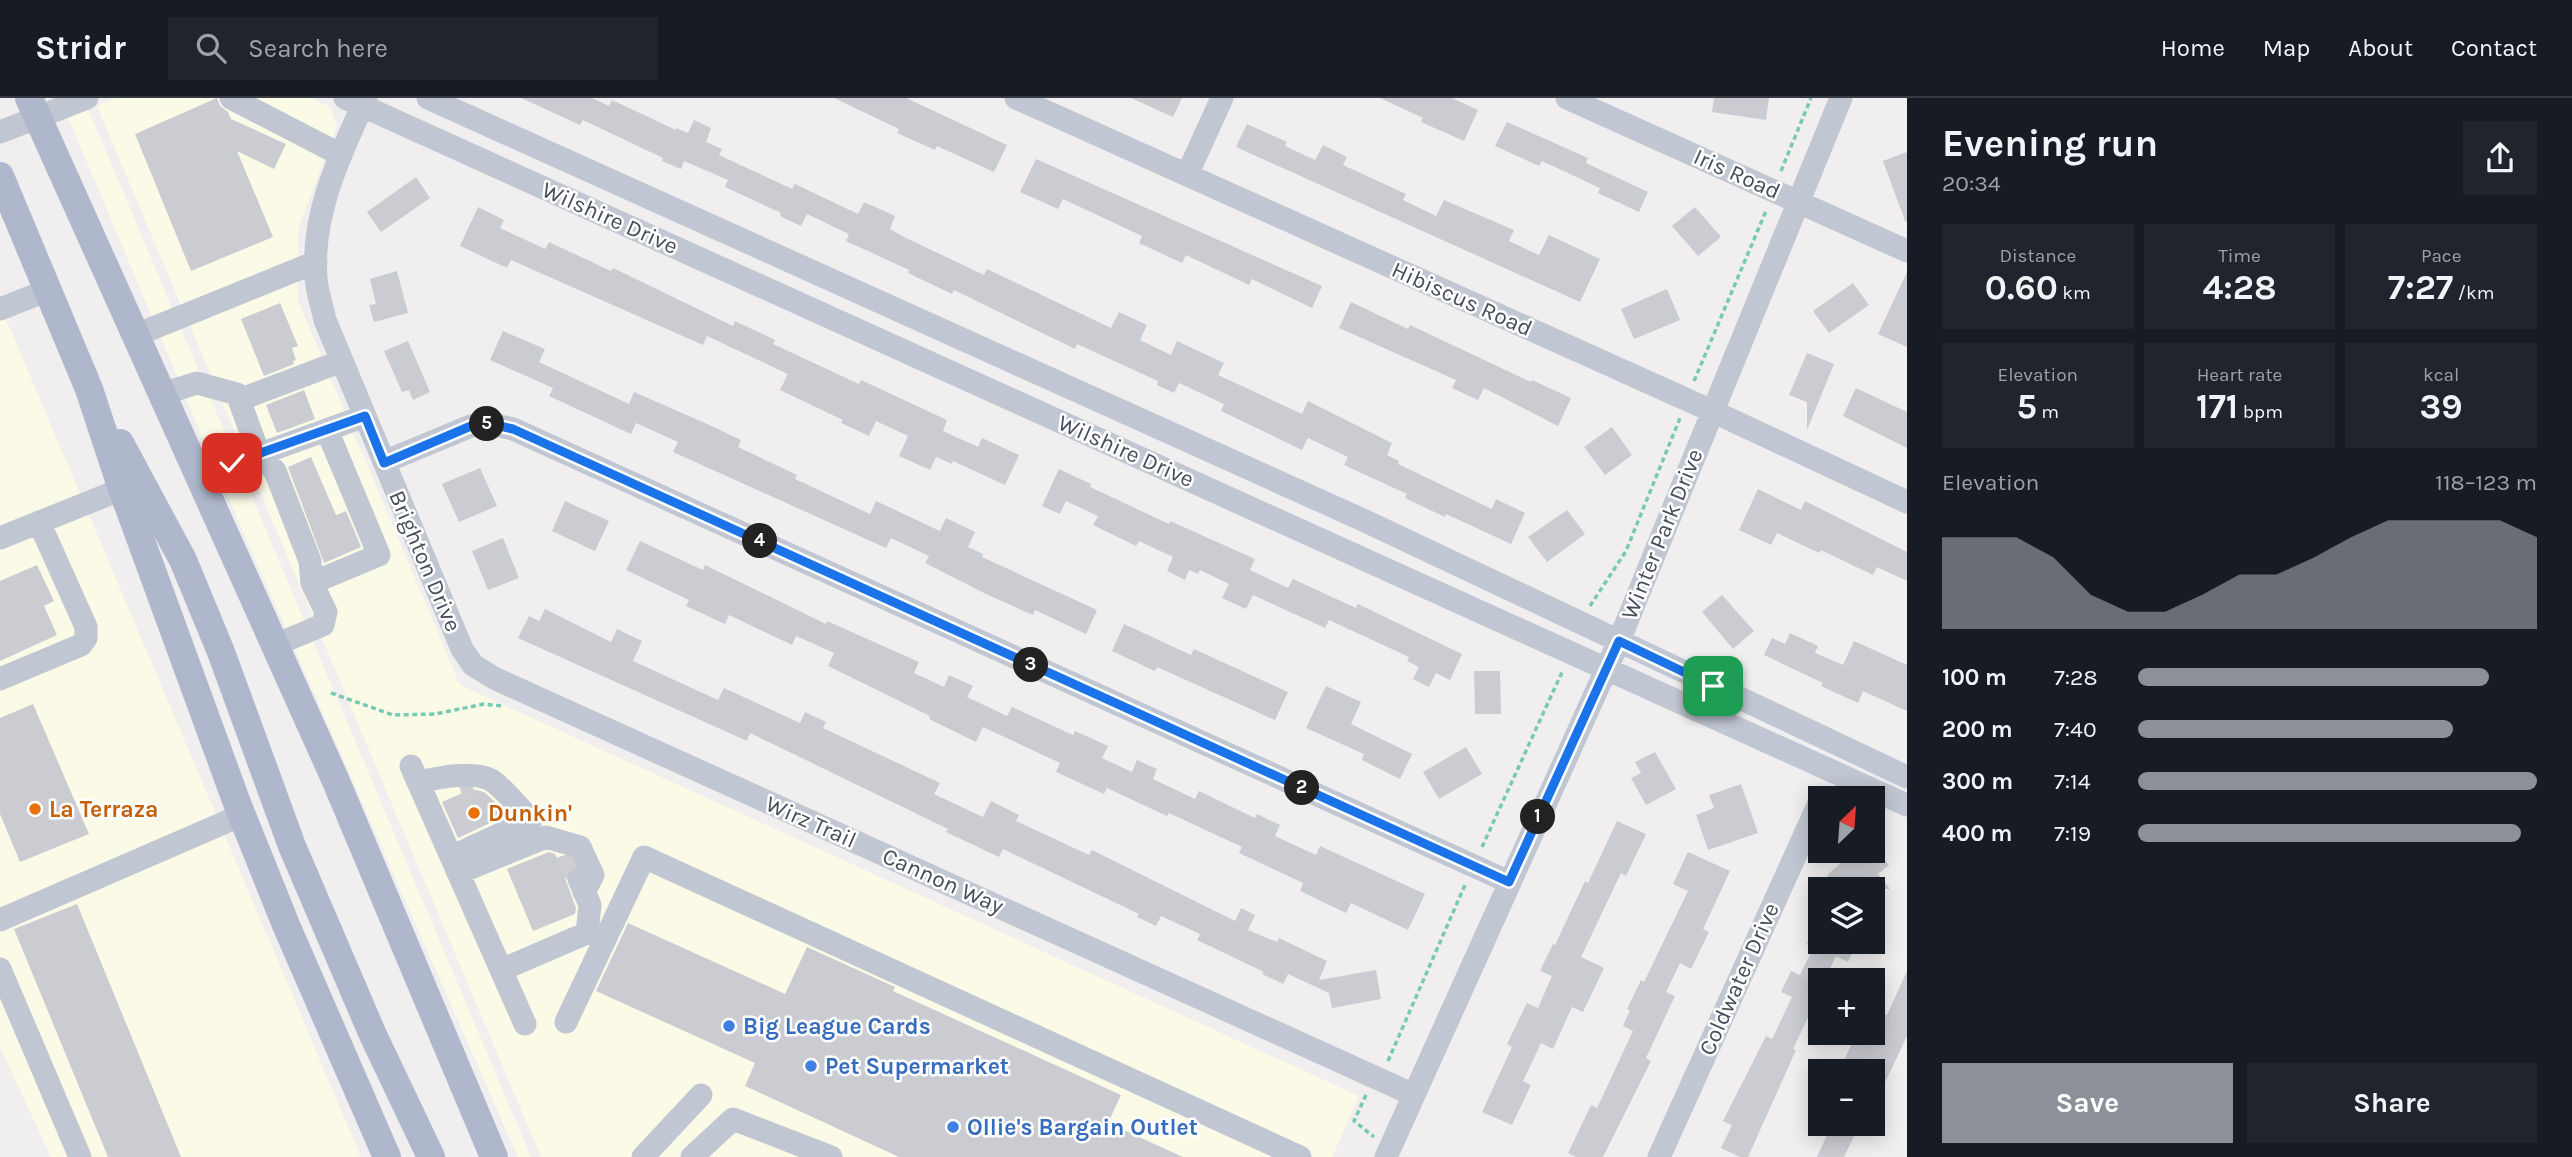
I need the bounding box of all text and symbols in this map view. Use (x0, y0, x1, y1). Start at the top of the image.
search box (168, 17, 658, 80)
text: Stridr (35, 29, 126, 67)
icon: search (192, 29, 230, 67)
text: Search here (248, 33, 388, 64)
text: Home (2161, 34, 2225, 62)
text: Map (2263, 34, 2310, 62)
text: About (2348, 34, 2413, 62)
text: Contact (2451, 34, 2537, 62)
text: Evening run (1942, 121, 2158, 166)
button: share (2463, 121, 2537, 195)
street label: Iris Road (1689, 143, 1785, 205)
text: 20:34 (1942, 170, 2001, 197)
street label: Wilshire Drive (538, 176, 682, 260)
text: Distance (1999, 245, 2076, 267)
text: Time (2218, 245, 2261, 267)
text: Pace (2421, 245, 2461, 267)
street label: Hibiscus Road (1387, 256, 1537, 342)
text: 0.60 (1985, 267, 2058, 308)
text: 4:28 (2202, 267, 2277, 308)
text: 7:27 (2388, 267, 2453, 308)
text: km (2058, 282, 2091, 304)
text: /km (2453, 282, 2494, 304)
text: Elevation (1998, 364, 2078, 386)
text: Heart rate (2197, 364, 2282, 386)
text: kcal (2423, 364, 2459, 386)
text: 5 (2016, 386, 2037, 427)
text: 171 (2196, 386, 2238, 427)
text: 39 (2420, 386, 2463, 427)
text: m (2037, 401, 2059, 423)
text: bpm (2238, 401, 2283, 423)
pin: 5 (470, 406, 504, 442)
street label: Wilshire Drive (1054, 409, 1198, 493)
text: 5 (481, 412, 492, 434)
pin (202, 433, 262, 493)
icon: check (213, 444, 251, 482)
street label: Winter Park Drive (1616, 445, 1708, 623)
text: Elevation (1942, 469, 2039, 496)
text: 118–123 m (2435, 469, 2537, 496)
street label: Brighton Drive (383, 486, 467, 636)
pin: 4 (742, 524, 778, 558)
text: 4 (754, 529, 765, 551)
pin: 3 (1014, 648, 1048, 682)
text: 3 (1025, 653, 1036, 675)
pin (1683, 656, 1743, 716)
text: 100 m (1942, 664, 2007, 691)
text: 7:28 (2054, 664, 2098, 691)
icon: arrive (1694, 667, 1732, 705)
text: 200 m (1942, 716, 2013, 743)
text: 7:40 (2054, 716, 2097, 743)
text: 300 m (1942, 768, 2013, 795)
text: 7:14 (2054, 768, 2091, 795)
pin: 2 (1284, 770, 1320, 806)
text: 2 (1296, 776, 1307, 798)
north arrow (1808, 786, 1885, 863)
map controls (1808, 786, 1885, 1136)
street label: Wirz Trail (762, 790, 860, 854)
place label: La Terraza (49, 796, 159, 823)
place label: Dunkin' (488, 800, 572, 827)
pin: 1 (1520, 800, 1556, 834)
marker: La Terraza (27, 801, 43, 817)
marker: Dunkin' (466, 805, 482, 821)
text: 1 (1534, 805, 1541, 827)
text: 400 m (1942, 820, 2012, 847)
text: 7:19 (2054, 820, 2091, 847)
street label: Cannon Way (878, 842, 1008, 920)
button: layers (1808, 877, 1885, 954)
street label: Coldwater Drive (1693, 899, 1785, 1059)
button: + (1808, 968, 1885, 1045)
place label: Big League Cards (743, 1013, 931, 1040)
marker: Big League Cards (721, 1018, 737, 1034)
place label: Pet Supermarket (825, 1053, 1009, 1080)
marker: Pet Supermarket (803, 1058, 819, 1074)
button: − (1808, 1059, 1885, 1136)
button: Save (1942, 1063, 2233, 1143)
button: Share (2247, 1063, 2537, 1143)
place label: Ollie's Bargain Outlet (967, 1114, 1198, 1141)
marker: Ollie's Bargain Outlet (945, 1119, 961, 1135)

